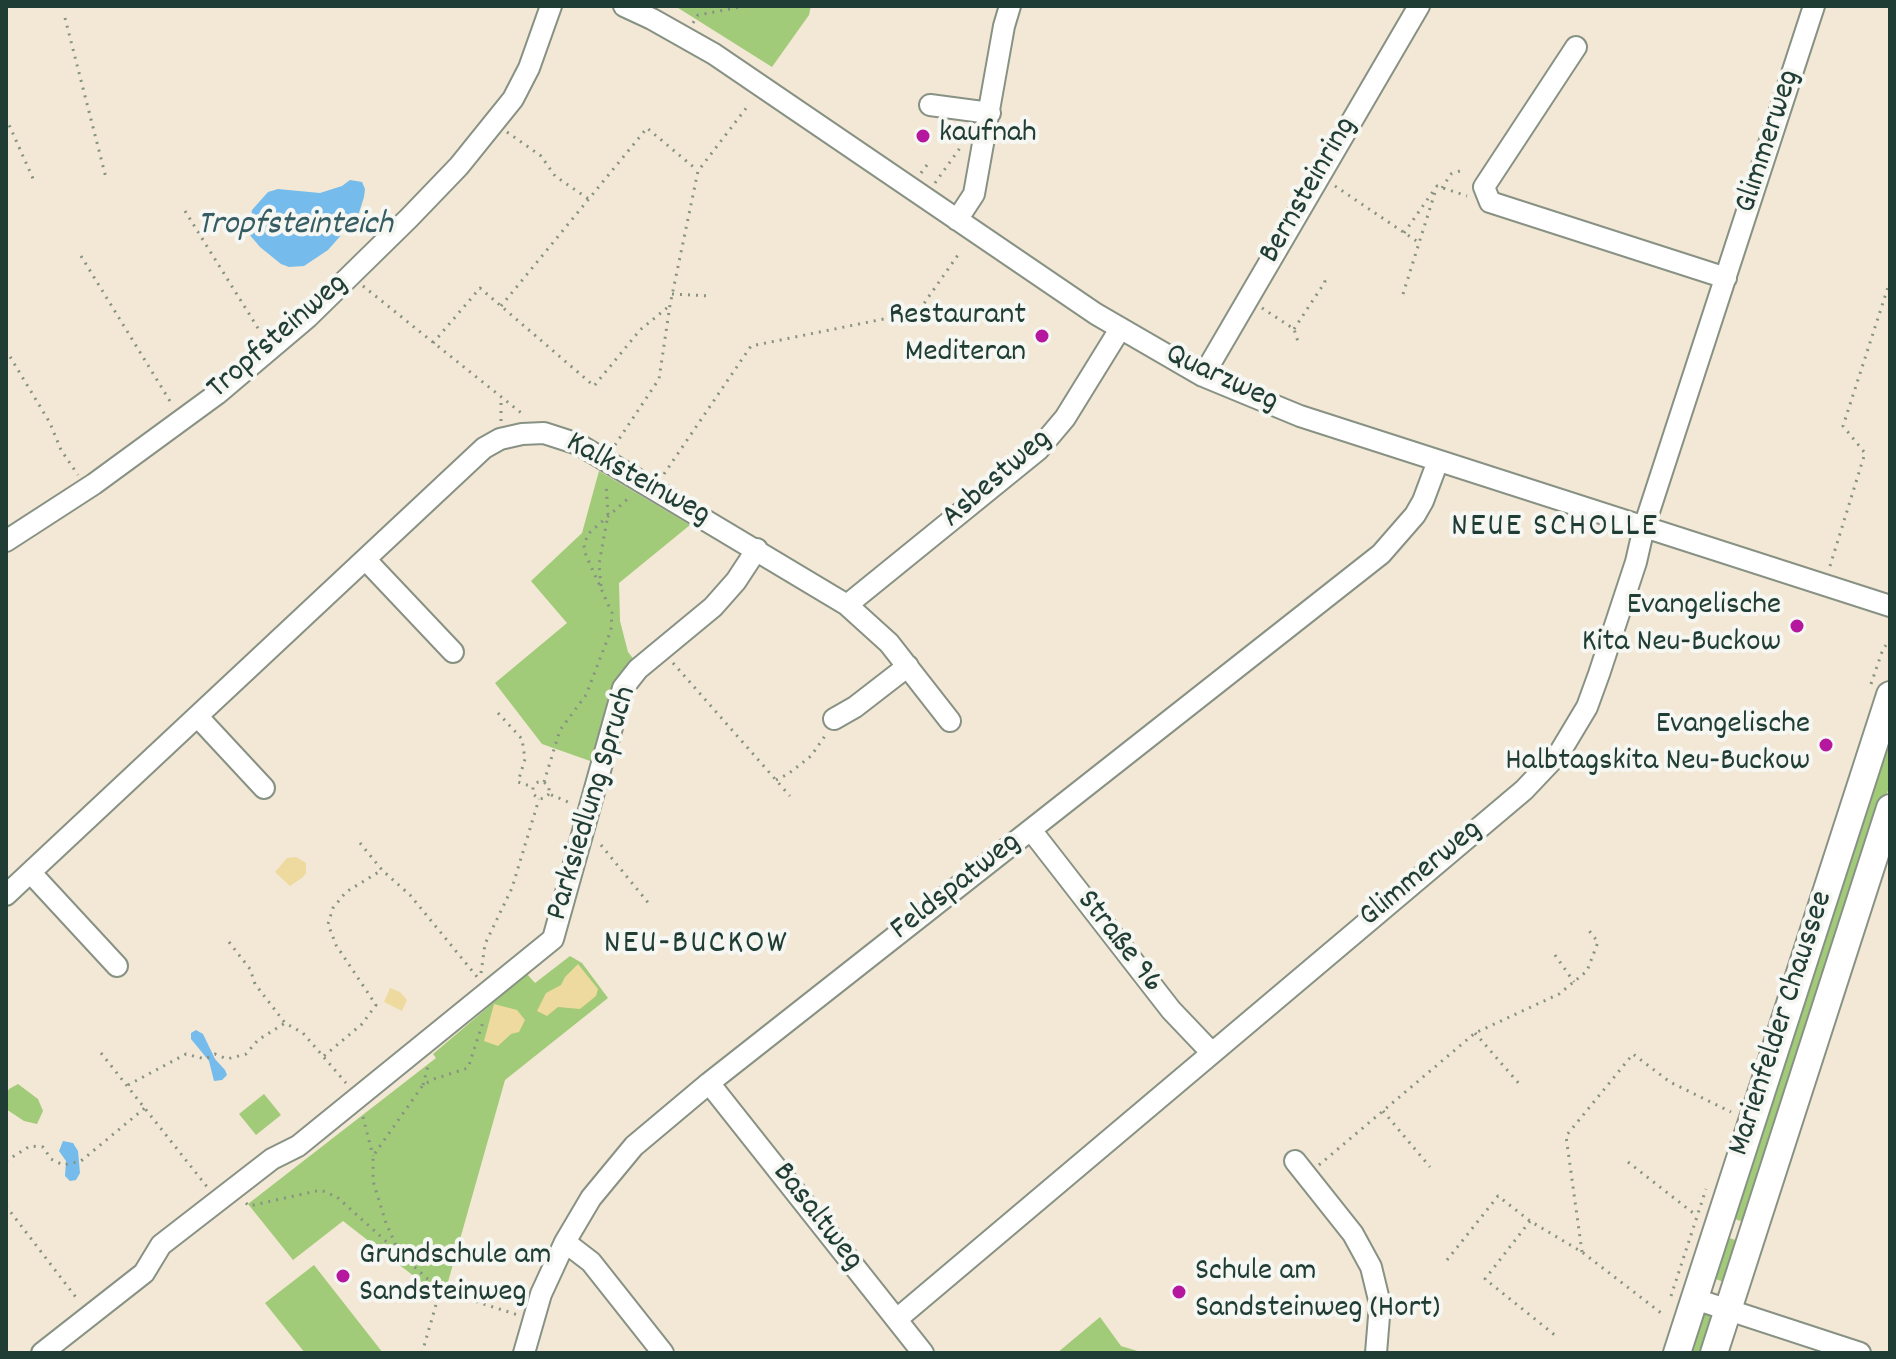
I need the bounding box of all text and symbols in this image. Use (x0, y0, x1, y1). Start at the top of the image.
street label: Glimmerweg (1729, 66, 1811, 218)
street label: Bernsteinring (1253, 111, 1367, 271)
place label: kaufnah (939, 117, 1037, 155)
marker: kaufnah (914, 127, 932, 145)
water label: Tropfsteinteich (197, 207, 393, 247)
street label: Tropfsteinweg (201, 267, 357, 409)
place label: Restaurant Mediteran (889, 299, 1026, 374)
marker: Restaurant Mediteran (1033, 327, 1051, 345)
street label: Quarzweg (1158, 337, 1284, 423)
street label: Asbestweg (935, 422, 1061, 538)
street label: Kalksteinweg (558, 426, 716, 536)
district label: NEUE SCHOLLE (1451, 509, 1659, 549)
place label: Evangelische Kita Neu-Buckow (1582, 589, 1781, 664)
marker: Evangelische Kita Neu-Buckow (1788, 617, 1806, 635)
street label: Parksiedlung Spruch (540, 682, 648, 926)
place label: Evangelische Halbtagskita Neu-Buckow (1505, 708, 1810, 783)
marker: Evangelische Halbtagskita Neu-Buckow (1817, 736, 1835, 754)
street label: Glimmerweg (1353, 813, 1491, 937)
street label: Feldspatweg (884, 825, 1030, 951)
street label: Straße 96 (1066, 884, 1170, 1002)
street label: Marienfelder Chaussee (1722, 887, 1844, 1161)
district label: NEU-BUCKOW (604, 926, 788, 966)
street label: Basaltweg (762, 1156, 870, 1280)
place label: Grundschule am Sandsteinweg (359, 1239, 551, 1314)
place label: Schule am Sandsteinweg (Hort) (1195, 1255, 1440, 1330)
marker: Grundschule am Sandsteinweg (334, 1267, 352, 1285)
marker: Schule am Sandsteinweg (Hort) (1170, 1283, 1188, 1301)

